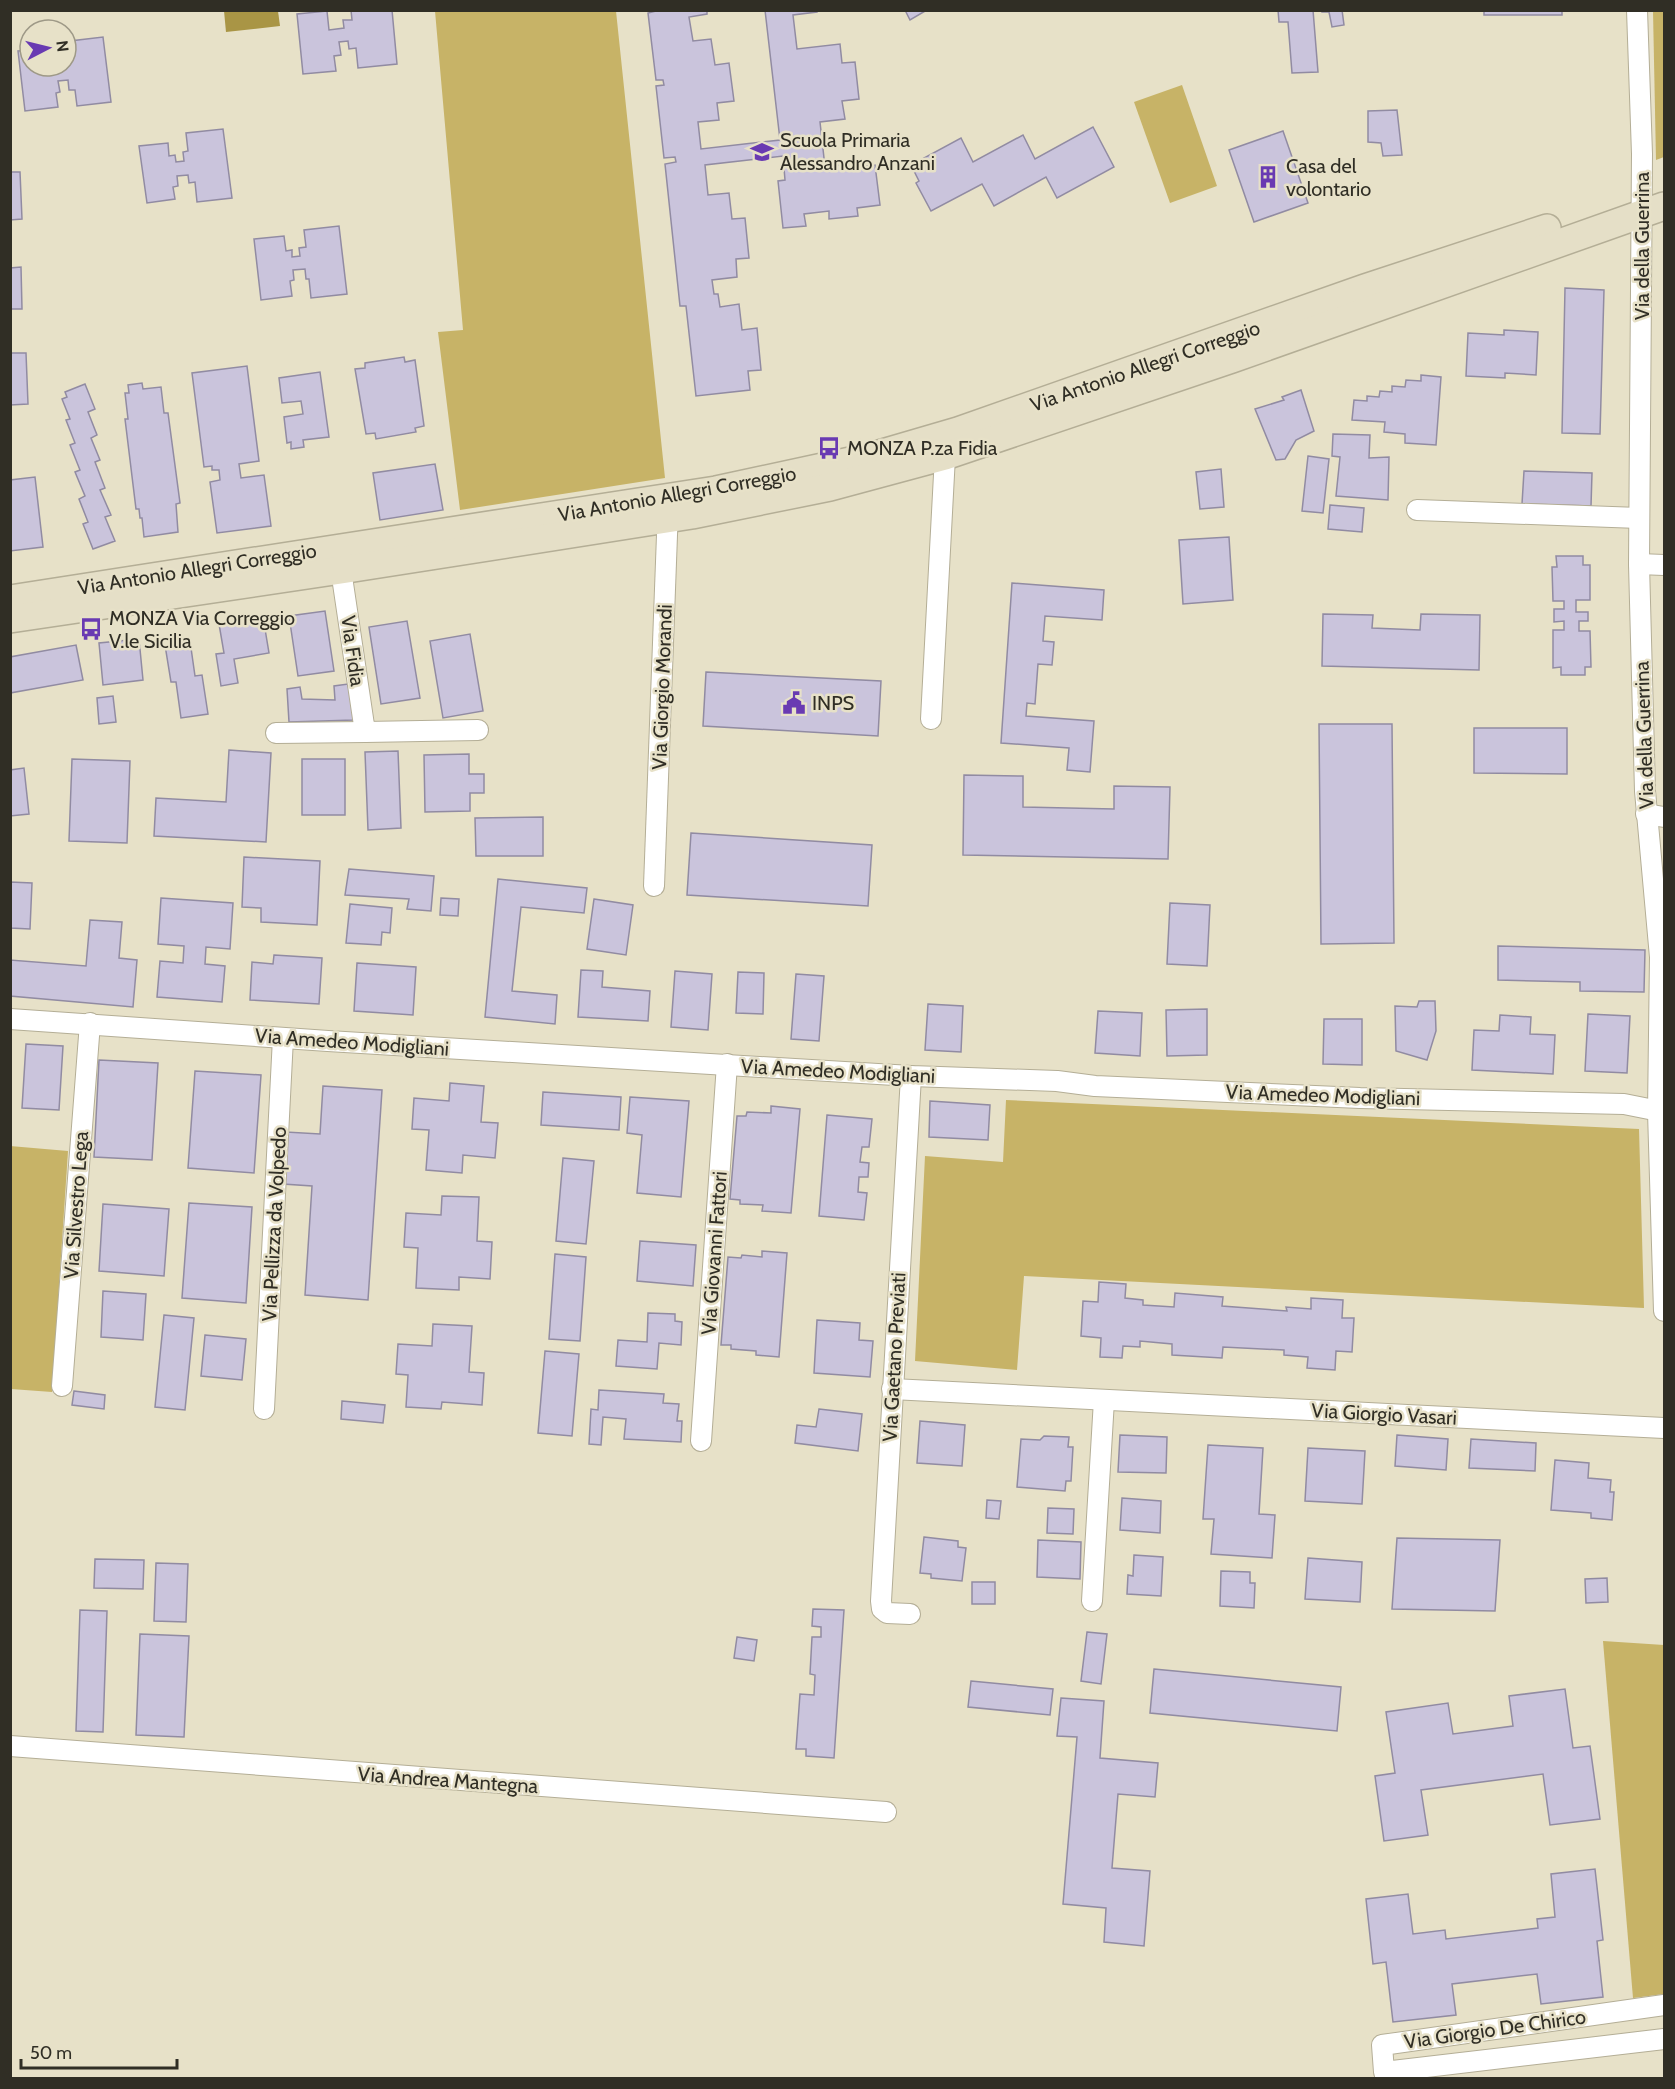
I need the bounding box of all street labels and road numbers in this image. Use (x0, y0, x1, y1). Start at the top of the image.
street label: Via della Guerrina (1630, 172, 1654, 320)
street label: Via Antonio Allegri Correggio (1027, 315, 1263, 417)
street label: Via Antonio Allegri Correggio (556, 461, 798, 527)
street label: Via Antonio Allegri Correggio (76, 538, 318, 600)
street label: Via Giorgio Morandi (647, 604, 677, 770)
street label: Via Fidia (336, 614, 370, 688)
street label: Via della Guerrina (1629, 660, 1659, 809)
street label: Via Amedeo Modigliani (254, 1023, 450, 1061)
street label: Via Amedeo Modigliani (740, 1054, 936, 1088)
street label: Via Amedeo Modigliani (1225, 1080, 1421, 1110)
street label: Via Pellizza da Volpedo (257, 1126, 291, 1322)
street label: Via Silvestro Lega (59, 1130, 93, 1280)
street label: Via Giovanni Fattori (696, 1170, 732, 1336)
street label: Via Gaetano Previati (878, 1272, 910, 1442)
street label: Via Giorgio Vasari (1311, 1398, 1457, 1430)
street label: Via Andrea Mantegna (357, 1762, 539, 1798)
street label: Via Giorgio De Chirico (1403, 2004, 1587, 2054)

